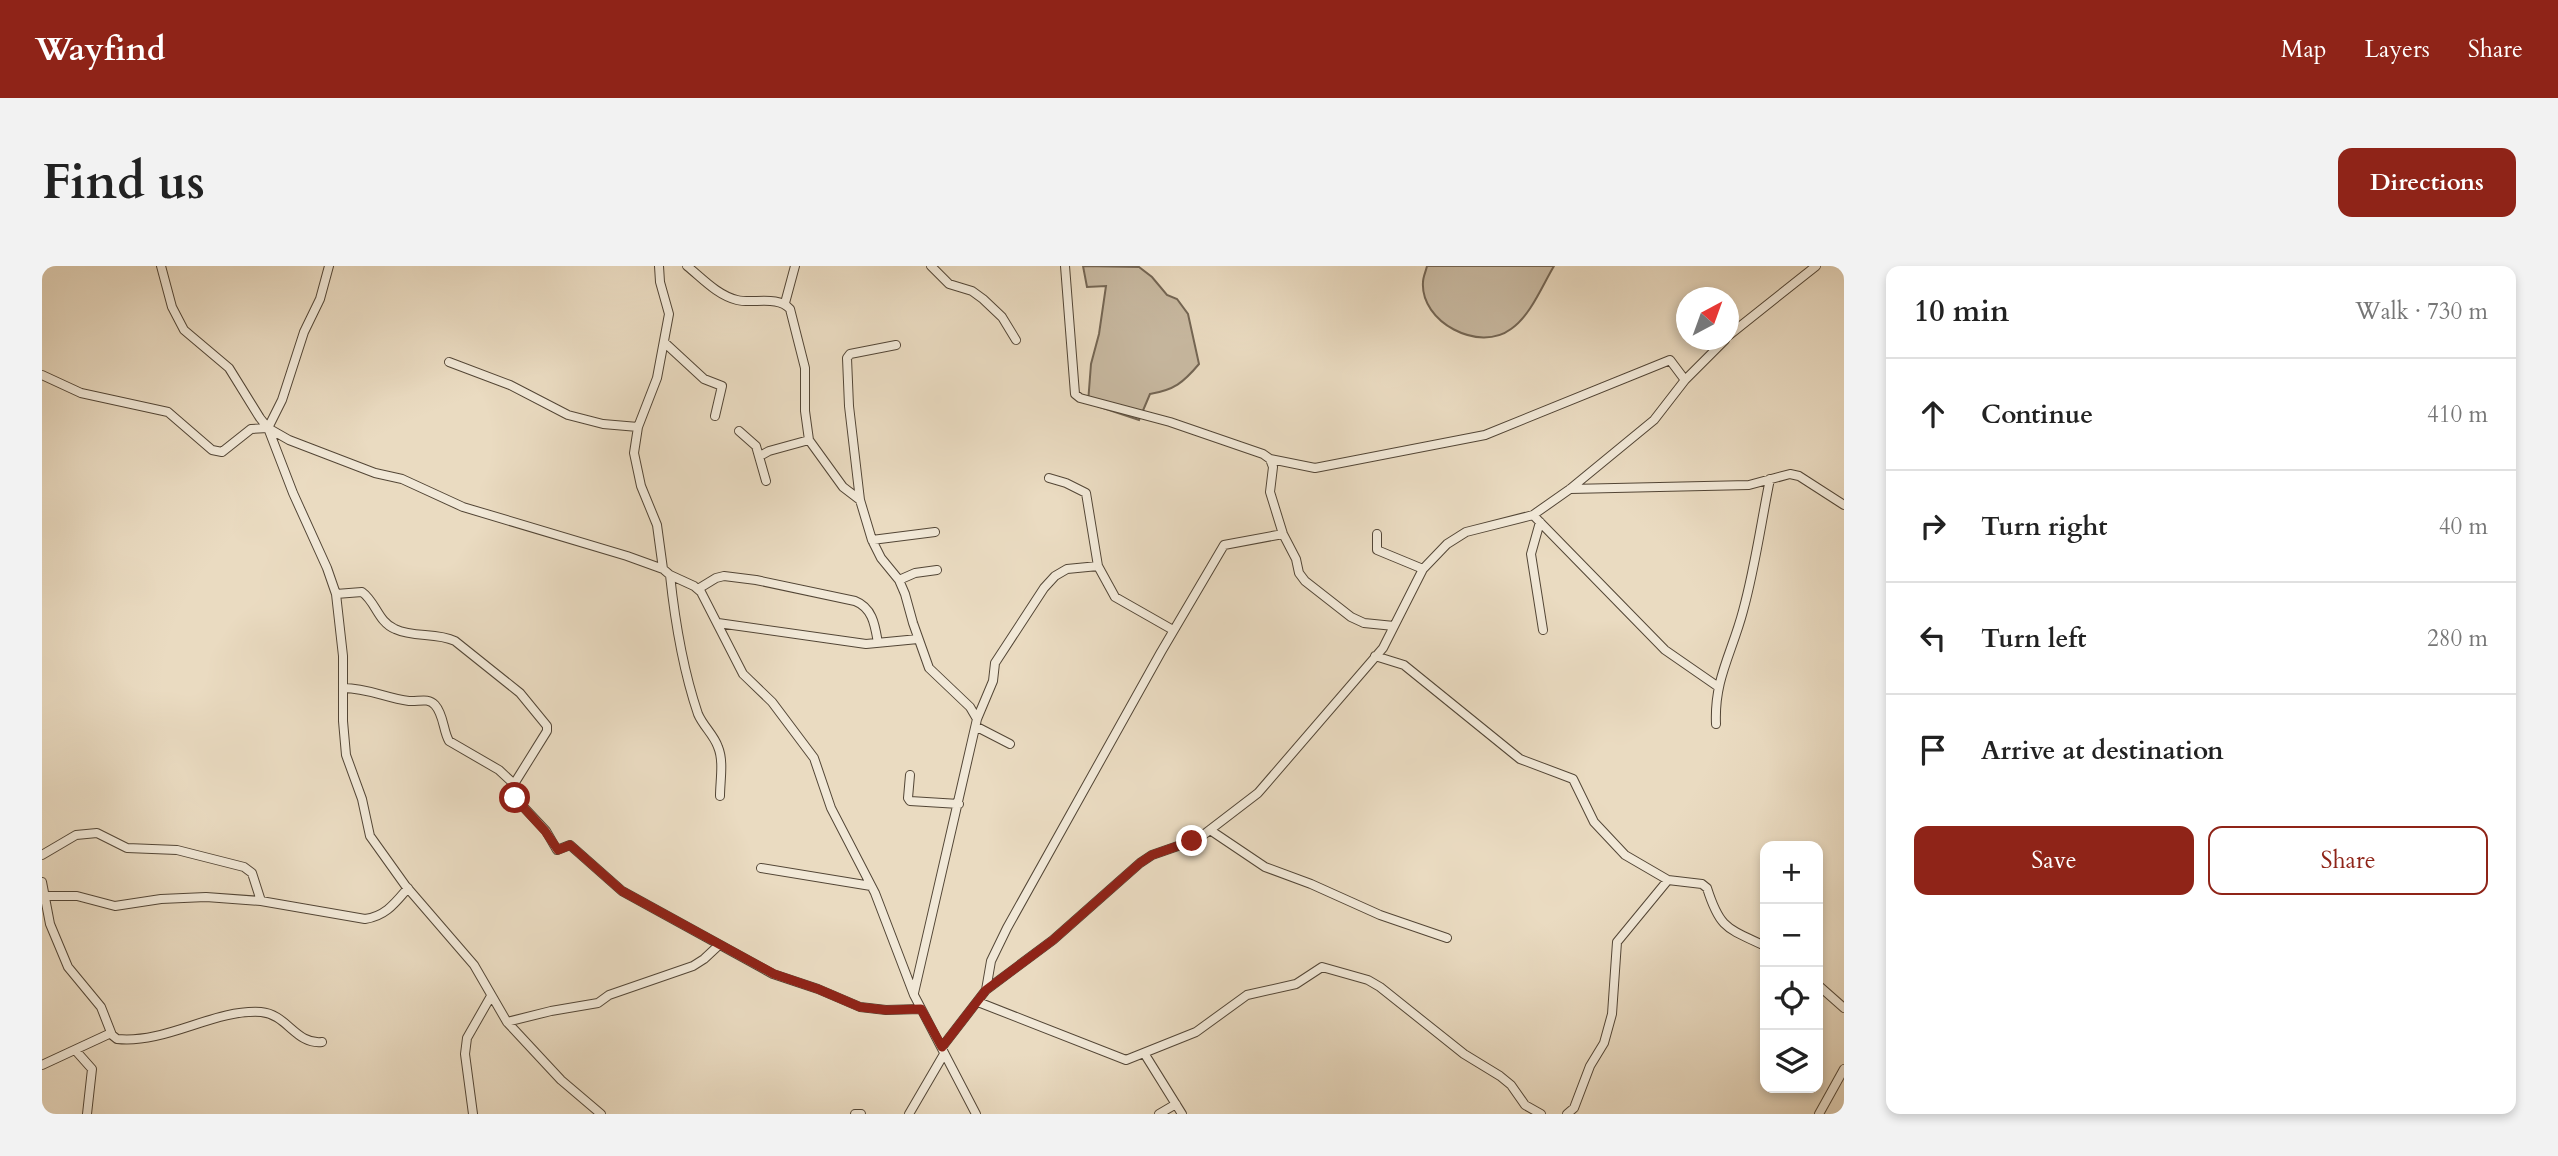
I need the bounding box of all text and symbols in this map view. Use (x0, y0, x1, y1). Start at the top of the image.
text: Wayfind (35, 27, 166, 72)
text: Map (2281, 33, 2327, 66)
text: Layers (2365, 33, 2430, 66)
text: Share (2468, 33, 2523, 66)
button: Directions (2338, 148, 2516, 217)
text: Find us (42, 149, 205, 216)
north arrow (1676, 287, 1739, 350)
text: 10 min (1914, 291, 2009, 332)
text: Walk · 730 m (2355, 296, 2488, 327)
icon: ahead (1914, 395, 1952, 433)
text: Continue (1981, 397, 2093, 432)
text: 410 m (2427, 399, 2488, 430)
icon: right (1914, 507, 1952, 545)
text: Turn right (1981, 509, 2108, 544)
text: 40 m (2439, 511, 2488, 542)
icon: left (1914, 619, 1952, 657)
text: Turn left (1981, 621, 2086, 656)
text: 280 m (2427, 623, 2488, 654)
icon: arrive (1914, 731, 1952, 769)
text: Arrive at destination (1981, 733, 2224, 768)
route start (499, 782, 530, 813)
route end (1176, 825, 1207, 856)
button: Save (1914, 826, 2194, 895)
button: Share (2208, 826, 2488, 895)
map controls (1760, 841, 1823, 1093)
button: + (1760, 841, 1823, 904)
button: − (1760, 904, 1823, 967)
button: locate (1760, 967, 1823, 1030)
button: layers (1760, 1030, 1823, 1093)

